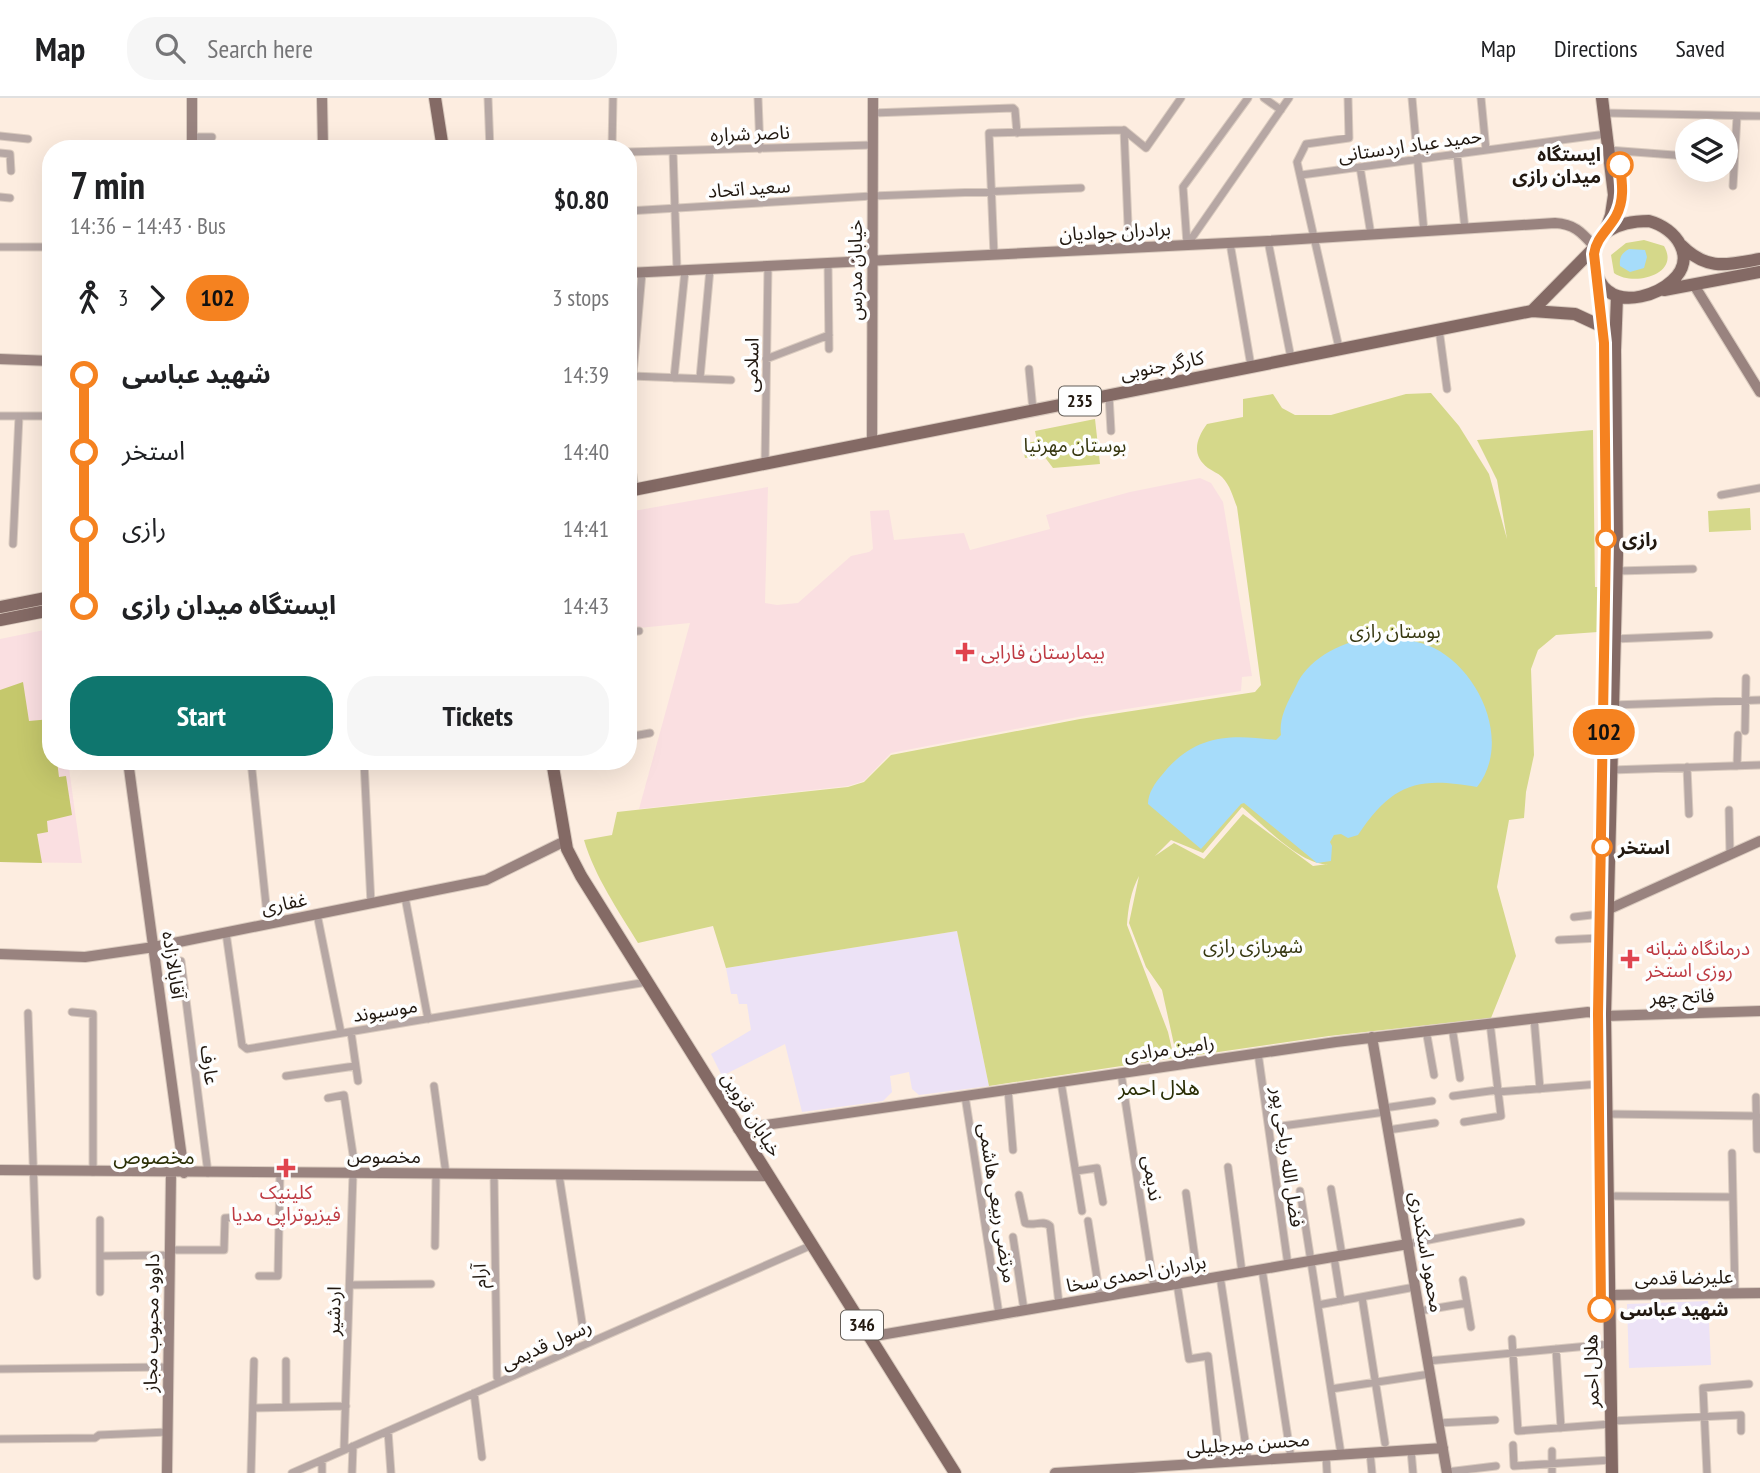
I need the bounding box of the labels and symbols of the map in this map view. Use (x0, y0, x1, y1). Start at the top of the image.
street label: ناصر شراره (710, 120, 790, 146)
street label: حمید عباد اردستانی (1337, 123, 1483, 167)
place label: ایستگاه میدان رازی (1512, 142, 1601, 188)
marker: ایستگاه میدان رازی (1607, 152, 1633, 178)
street label: سعید اتحاد (707, 173, 791, 203)
street label: برادران جوادیان (1059, 216, 1171, 246)
street label: خیابان مدرس (843, 220, 867, 320)
street label: اسلامی (739, 337, 763, 393)
street label: کارگر جنوبی (1118, 345, 1207, 385)
road number: 235 (1059, 386, 1101, 416)
park label: بوستان مهرنیا (1024, 433, 1126, 457)
place label: رازی (1622, 527, 1658, 551)
marker: رازی (1596, 529, 1616, 549)
park label: بوستان رازی (1349, 619, 1441, 643)
place label: بیمارستان فارابی (981, 640, 1105, 664)
marker: بیمارستان فارابی (955, 642, 975, 662)
line badge: 102 (1564, 709, 1644, 755)
place label: استخر (1617, 835, 1670, 859)
marker: استخر (1592, 837, 1612, 857)
street label: غفاری (259, 887, 309, 919)
street label: آقابالازاده (157, 930, 191, 1002)
park label: شهربازی رازی (1203, 934, 1303, 958)
place label: درمانگاه شبانه روزی استخر (1645, 936, 1750, 982)
marker: درمانگاه شبانه روزی استخر (1620, 949, 1640, 969)
street label: فاتح چهر (1648, 983, 1715, 1012)
street label: موسیوند (351, 993, 419, 1027)
street label: رامین مرادی (1122, 1030, 1216, 1066)
street label: عارف (196, 1044, 224, 1086)
street label: خیابان قزوین (717, 1067, 787, 1161)
district label: هلال احمر (1117, 1074, 1200, 1101)
street label: فضل الله ریاحی پور (1265, 1084, 1310, 1229)
street label: مرتضی ربیعی هاشمی (974, 1121, 1022, 1285)
district label: مخصوص (113, 1143, 195, 1170)
street label: مخصوص (347, 1144, 421, 1168)
street label: ندیمی (1138, 1153, 1168, 1203)
marker: کلینیک فیزیوتراپی مدیا (276, 1158, 296, 1178)
place label: کلینیک فیزیوتراپی مدیا (231, 1180, 341, 1227)
street label: محمود اسکندری (1405, 1190, 1449, 1314)
street label: برادران احمدی سخا (1064, 1249, 1208, 1297)
street label: داوود محبوب مجاز (138, 1253, 164, 1394)
street label: آرام (467, 1262, 494, 1289)
street label: علیرضا قدمی (1635, 1264, 1733, 1290)
street label: اردشیر (320, 1286, 346, 1337)
marker: شهید عباسی (1588, 1296, 1614, 1322)
place label: شهید عباسی (1620, 1297, 1729, 1321)
road number: 346 (841, 1310, 883, 1340)
street label: رسول قدیمی (497, 1313, 595, 1375)
street label: هلال احمر (1578, 1334, 1604, 1409)
street label: محسن میرجلیلی (1186, 1427, 1310, 1459)

